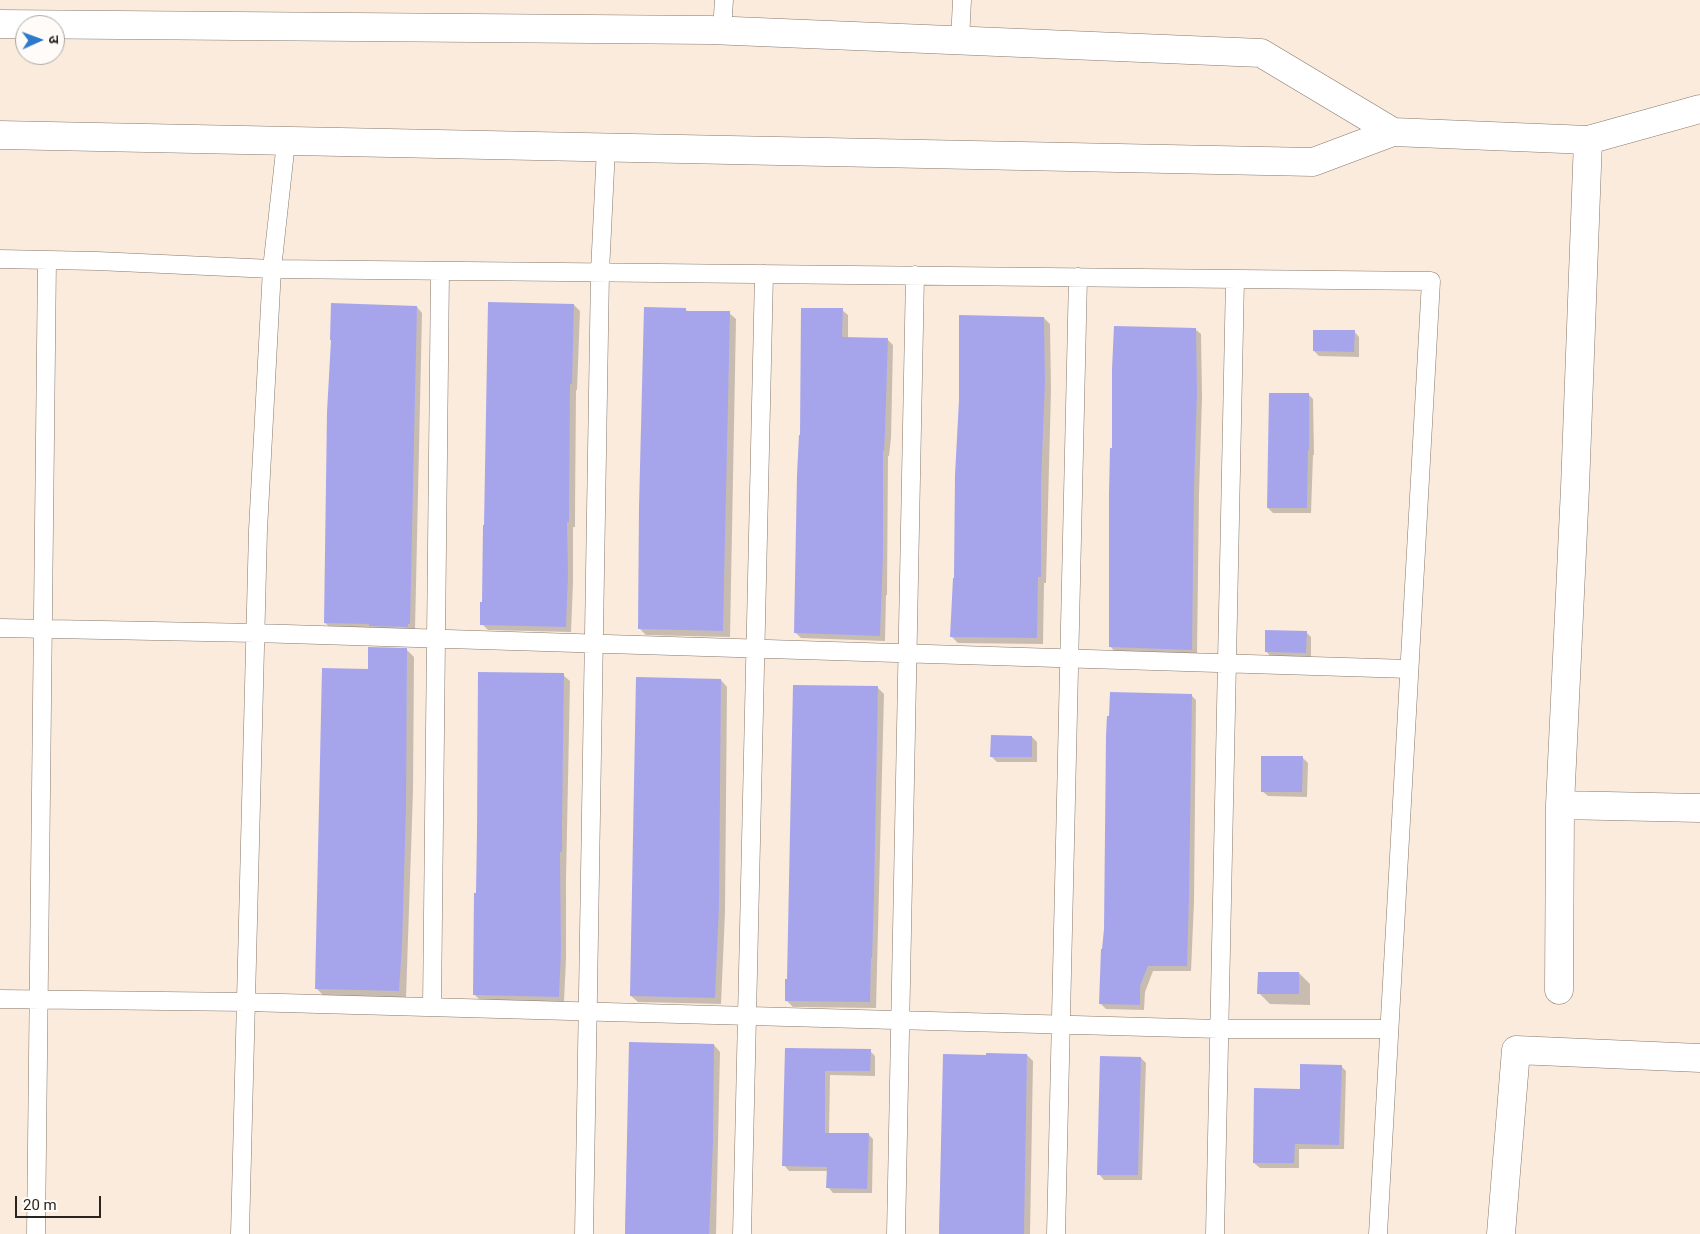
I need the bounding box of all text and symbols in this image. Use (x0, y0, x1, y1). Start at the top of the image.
north arrow (15, 15, 65, 65)
text: उ (46, 35, 62, 44)
scale bar (18, 1186, 104, 1218)
text: 20 m (23, 1196, 57, 1214)

